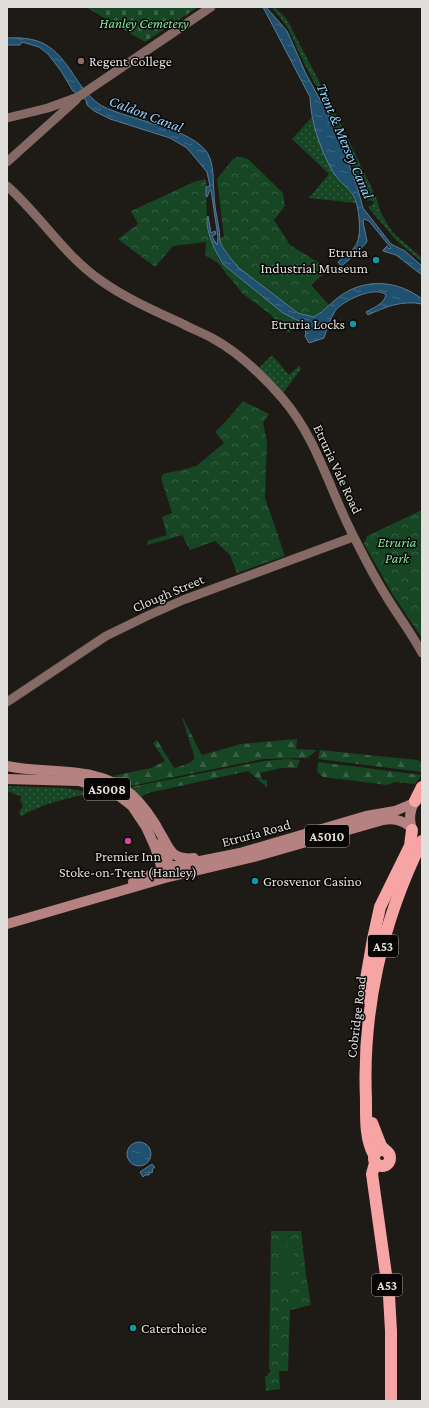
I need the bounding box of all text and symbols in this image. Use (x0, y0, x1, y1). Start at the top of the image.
park label: Hanley Cemetery (99, 15, 189, 31)
place label: Regent College (89, 53, 172, 69)
marker: Regent College (76, 56, 86, 66)
water label: Trent & Mersey Canal (313, 81, 377, 202)
water label: Caldon Canal (107, 93, 185, 135)
place label: Etruria Industrial Museum (261, 244, 369, 276)
marker: Etruria Industrial Museum (371, 255, 381, 265)
place label: Etruria Locks (271, 316, 345, 332)
marker: Etruria Locks (348, 319, 358, 329)
street label: Etruria Vale Road (310, 422, 366, 517)
park label: Etruria Park (378, 534, 417, 566)
street label: Clough Street (130, 571, 206, 615)
road number: A5008 (84, 778, 130, 800)
street label: Etruria Road (220, 816, 293, 850)
road number: A5010 (305, 825, 349, 847)
marker: Premier Inn Stoke-on-Trent (Hanley) (123, 836, 133, 846)
place label: Premier Inn Stoke-on-Trent (Hanley) (59, 848, 197, 881)
place label: Grosvenor Casino (263, 873, 362, 889)
marker: Grosvenor Casino (250, 876, 260, 886)
road number: A53 (368, 935, 398, 957)
street label: Cobridge Road (343, 975, 369, 1059)
road number: A53 (372, 1274, 402, 1296)
place label: Caterchoice (141, 1320, 207, 1336)
marker: Caterchoice (128, 1323, 138, 1333)

